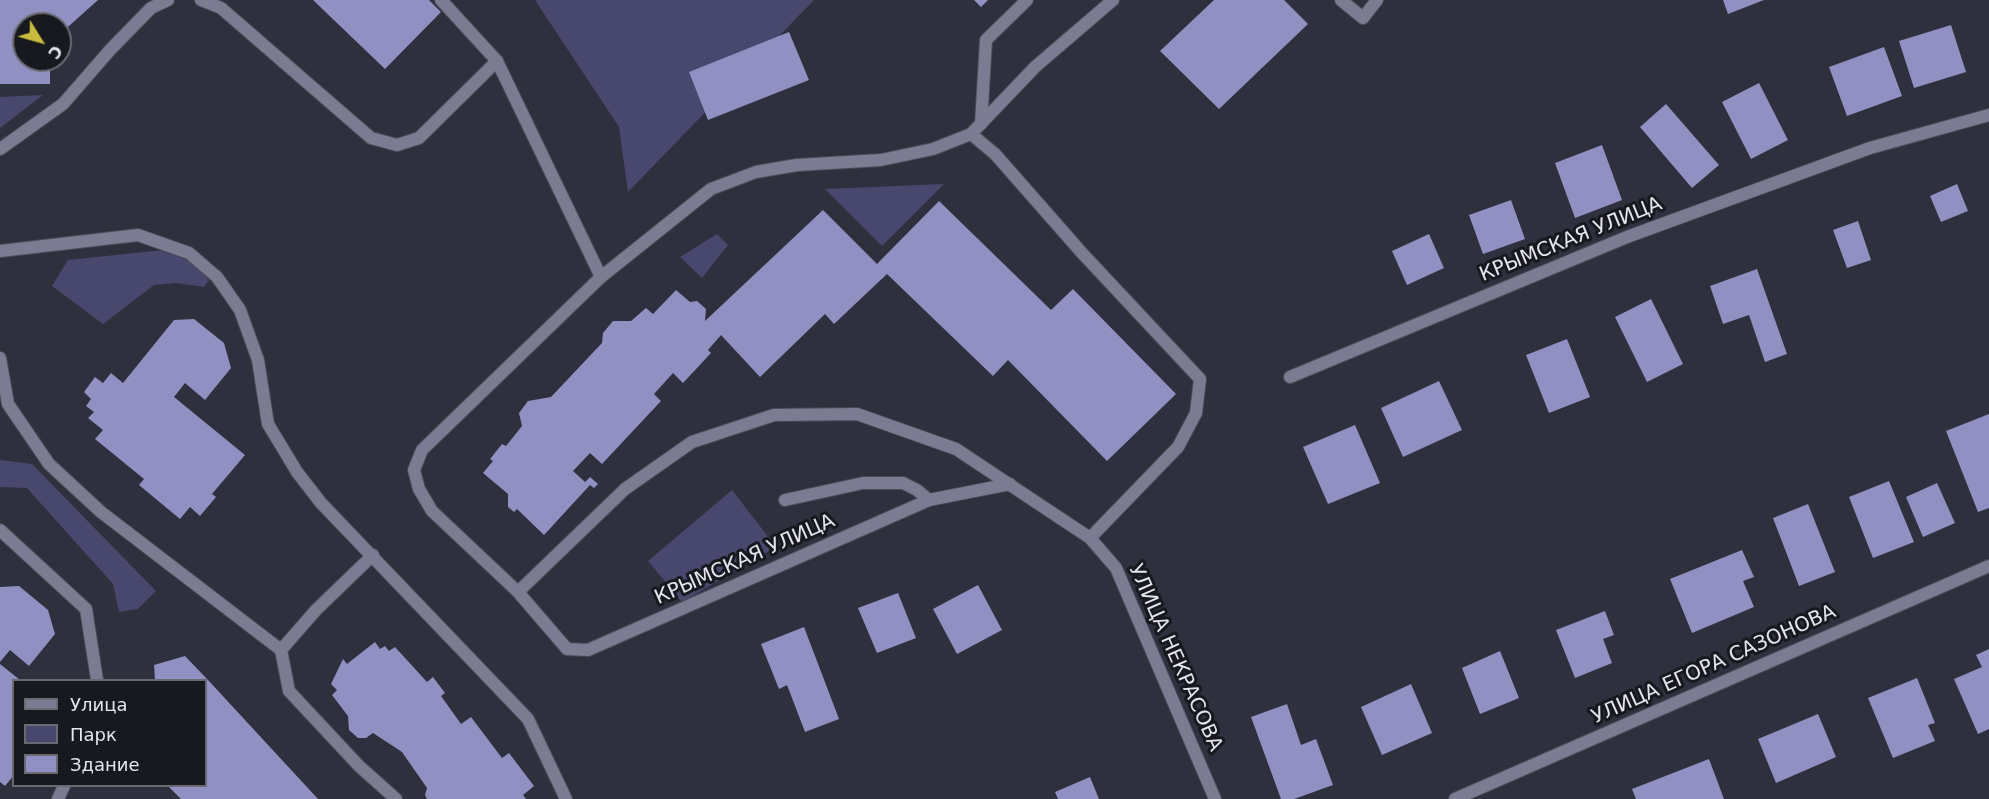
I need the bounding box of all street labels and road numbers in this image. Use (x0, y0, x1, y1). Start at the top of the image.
street label: КРЫМСКАЯ УЛИЦА (1476, 192, 1666, 288)
street label: КРЫМСКАЯ УЛИЦА (651, 509, 839, 611)
street label: УЛИЦА НЕКРАСОВА (1123, 561, 1227, 755)
street label: УЛИЦА ЕГОРА САЗОНОВА (1588, 600, 1840, 730)

